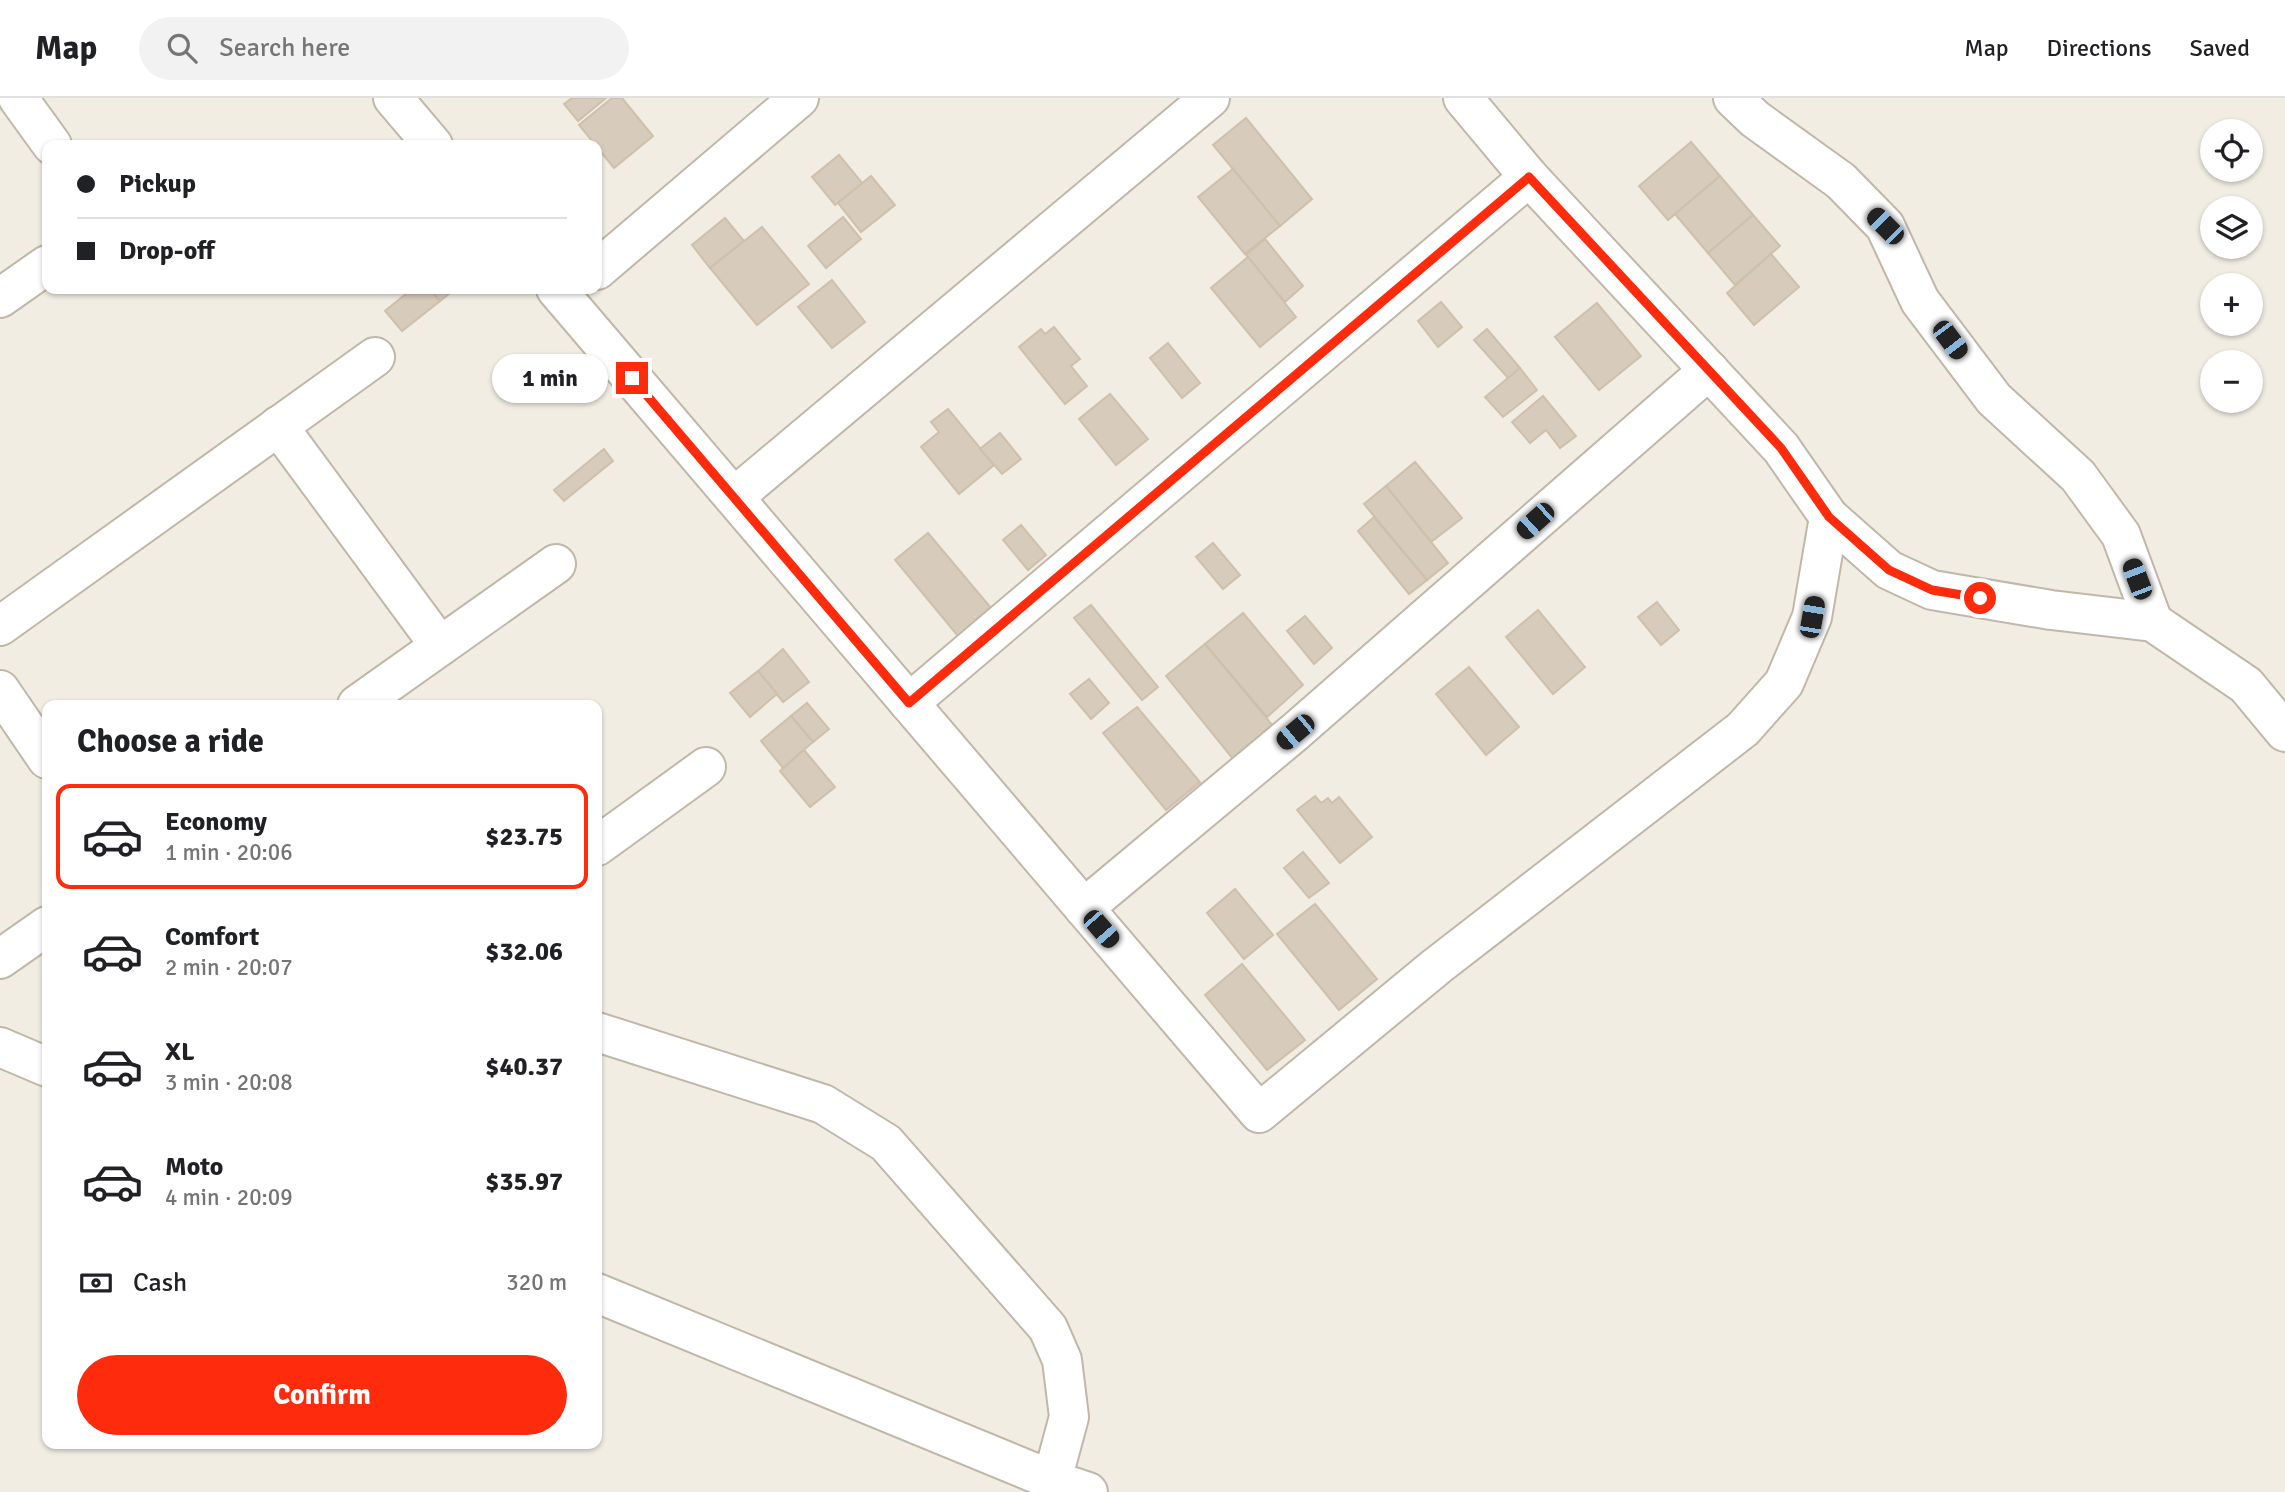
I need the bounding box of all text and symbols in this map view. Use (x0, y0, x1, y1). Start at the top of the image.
search box (139, 17, 629, 80)
text: Map (35, 28, 97, 69)
icon: search (163, 29, 201, 67)
text: Search here (219, 32, 350, 64)
text: Map (1964, 33, 2009, 63)
text: Directions (2047, 33, 2152, 63)
text: Saved (2190, 33, 2250, 63)
map controls (2200, 119, 2263, 413)
button: locate (2200, 119, 2263, 182)
text: Pickup (119, 168, 196, 200)
button: layers (2200, 196, 2263, 259)
car (1863, 204, 1908, 248)
text: Drop-off (119, 235, 215, 267)
button: + (2200, 273, 2263, 336)
car (1929, 317, 1972, 363)
button: − (2200, 350, 2263, 413)
callout: 1 min (492, 354, 608, 402)
route end (616, 362, 648, 394)
text: 1 min (522, 364, 578, 393)
car (1513, 499, 1558, 543)
car (2120, 556, 2155, 602)
route start (1964, 582, 1996, 614)
car (1799, 594, 1826, 640)
car (1273, 710, 1318, 754)
text: Choose a ride (77, 722, 264, 761)
icon: car (81, 805, 144, 868)
text: Economy (165, 806, 267, 838)
text: $23.75 (485, 821, 563, 853)
text: 1 min · 20:06 (165, 838, 293, 867)
car (1080, 906, 1123, 952)
icon: car (81, 920, 144, 983)
text: Comfort (165, 921, 259, 953)
text: $32.06 (485, 936, 563, 968)
text: 2 min · 20:07 (165, 953, 293, 982)
icon: car (81, 1035, 144, 1098)
text: XL (165, 1036, 195, 1068)
text: $40.37 (485, 1051, 563, 1083)
text: 3 min · 20:08 (165, 1068, 293, 1097)
icon: car (81, 1150, 144, 1213)
text: Moto (165, 1151, 223, 1183)
text: $35.97 (485, 1166, 563, 1198)
text: 4 min · 20:09 (165, 1183, 293, 1212)
icon: cash (77, 1264, 115, 1302)
text: Cash (133, 1267, 187, 1299)
text: 320 m (506, 1268, 567, 1297)
button: Confirm (77, 1355, 567, 1435)

